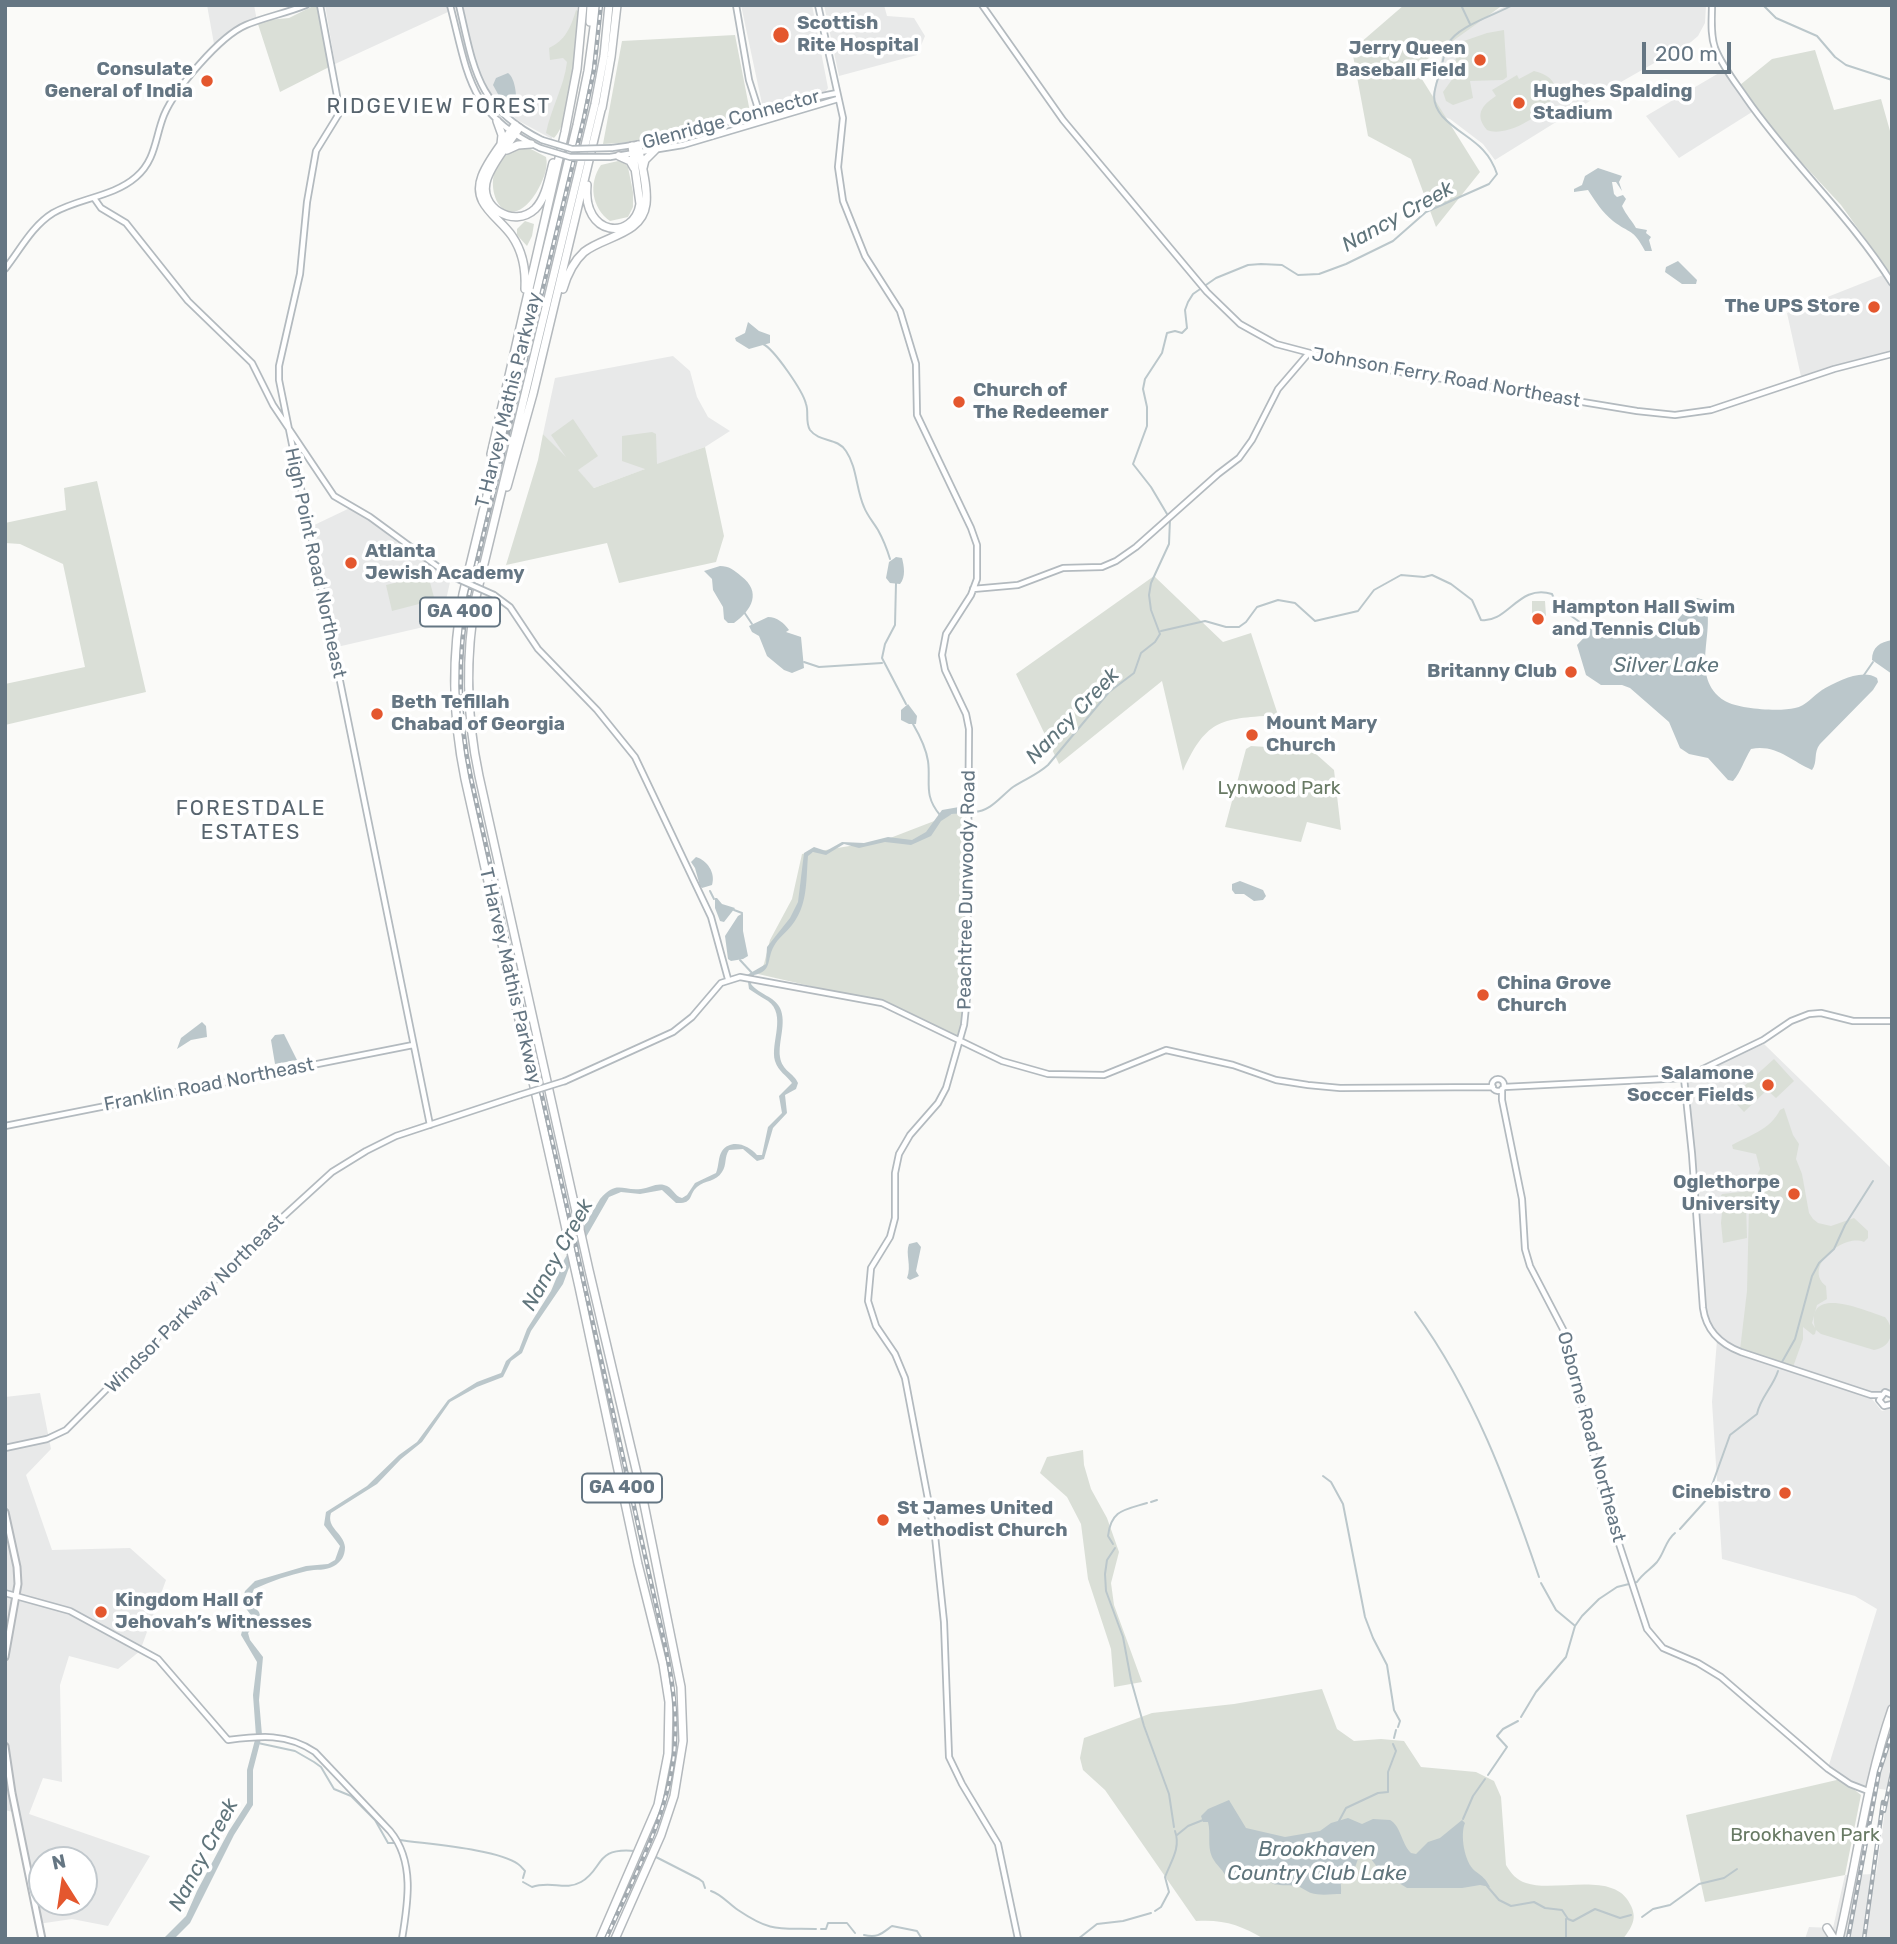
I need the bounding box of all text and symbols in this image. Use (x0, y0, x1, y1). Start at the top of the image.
place label: Scottish Rite Hospital (797, 13, 919, 57)
marker: Scottish Rite Hospital (771, 25, 791, 45)
scale bar (1645, 28, 1734, 72)
place label: Jerry Queen Baseball Field (1336, 38, 1466, 82)
text: 200 m (1655, 41, 1718, 66)
marker: Jerry Queen Baseball Field (1472, 52, 1488, 68)
place label: Consulate General of India (44, 59, 193, 103)
marker: Consulate General of India (199, 73, 215, 89)
place label: Hughes Spalding Stadium (1533, 81, 1692, 125)
street label: Glenridge Connector (640, 85, 822, 155)
district label: RIDGEVIEW FOREST (329, 94, 549, 120)
marker: Hughes Spalding Stadium (1511, 95, 1527, 111)
water label: Nancy Creek (1338, 176, 1458, 258)
street label: T Harvey Mathis Parkway (471, 290, 547, 510)
place label: The UPS Store (1724, 296, 1860, 318)
marker: The UPS Store (1866, 299, 1882, 315)
street label: Johnson Ferry Road Northeast (1310, 343, 1582, 413)
place label: Church of The Redeemer (973, 380, 1109, 424)
marker: Church of The Redeemer (951, 394, 967, 410)
street label: High Point Road Northeast (279, 446, 351, 680)
place label: Atlanta Jewish Academy (365, 541, 525, 585)
marker: Atlanta Jewish Academy (343, 555, 359, 571)
place label: Hampton Hall Swim and Tennis Club (1552, 597, 1735, 641)
road number: GA 400 (420, 598, 500, 626)
marker: Hampton Hall Swim and Tennis Club (1530, 611, 1546, 627)
water label: Silver Lake (1613, 653, 1719, 679)
place label: Britanny Club (1427, 661, 1557, 683)
water label: Nancy Creek (1021, 663, 1125, 769)
marker: Britanny Club (1563, 664, 1579, 680)
place label: Beth Tefillah Chabad of Georgia (391, 692, 565, 736)
marker: Beth Tefillah Chabad of Georgia (369, 706, 385, 722)
place label: Mount Mary Church (1266, 713, 1377, 757)
marker: Mount Mary Church (1244, 727, 1260, 743)
street label: Peachtree Dunwoody Road (954, 770, 980, 1010)
park label: Lynwood Park (1217, 778, 1341, 800)
district label: FORESTDALE ESTATES (177, 796, 325, 846)
street label: T Harvey Mathis Parkway (474, 866, 546, 1086)
place label: China Grove Church (1497, 973, 1611, 1017)
marker: China Grove Church (1475, 987, 1491, 1003)
street label: Franklin Road Northeast (102, 1053, 316, 1117)
place label: Salamone Soccer Fields (1627, 1063, 1754, 1107)
marker: Salamone Soccer Fields (1760, 1077, 1776, 1093)
place label: Oglethorpe University (1673, 1172, 1780, 1216)
marker: Oglethorpe University (1786, 1186, 1802, 1202)
water label: Nancy Creek (517, 1195, 599, 1315)
street label: Windsor Parkway Northeast (101, 1210, 289, 1398)
street label: Osborne Road Northeast (1552, 1329, 1630, 1545)
road number: GA 400 (582, 1474, 662, 1503)
place label: Cinebistro (1672, 1482, 1771, 1504)
marker: Cinebistro (1777, 1485, 1793, 1501)
place label: St James United Methodist Church (897, 1498, 1068, 1542)
marker: St James United Methodist Church (875, 1512, 891, 1528)
place label: Kingdom Hall of Jehovah’s Witnesses (115, 1590, 312, 1634)
marker: Kingdom Hall of Jehovah’s Witnesses (93, 1604, 109, 1620)
water label: Nancy Creek (164, 1794, 244, 1916)
park label: Brookhaven Park (1730, 1825, 1880, 1847)
water label: Brookhaven Country Club Lake (1227, 1837, 1407, 1887)
north arrow (28, 1846, 98, 1916)
text: N (50, 1849, 68, 1875)

